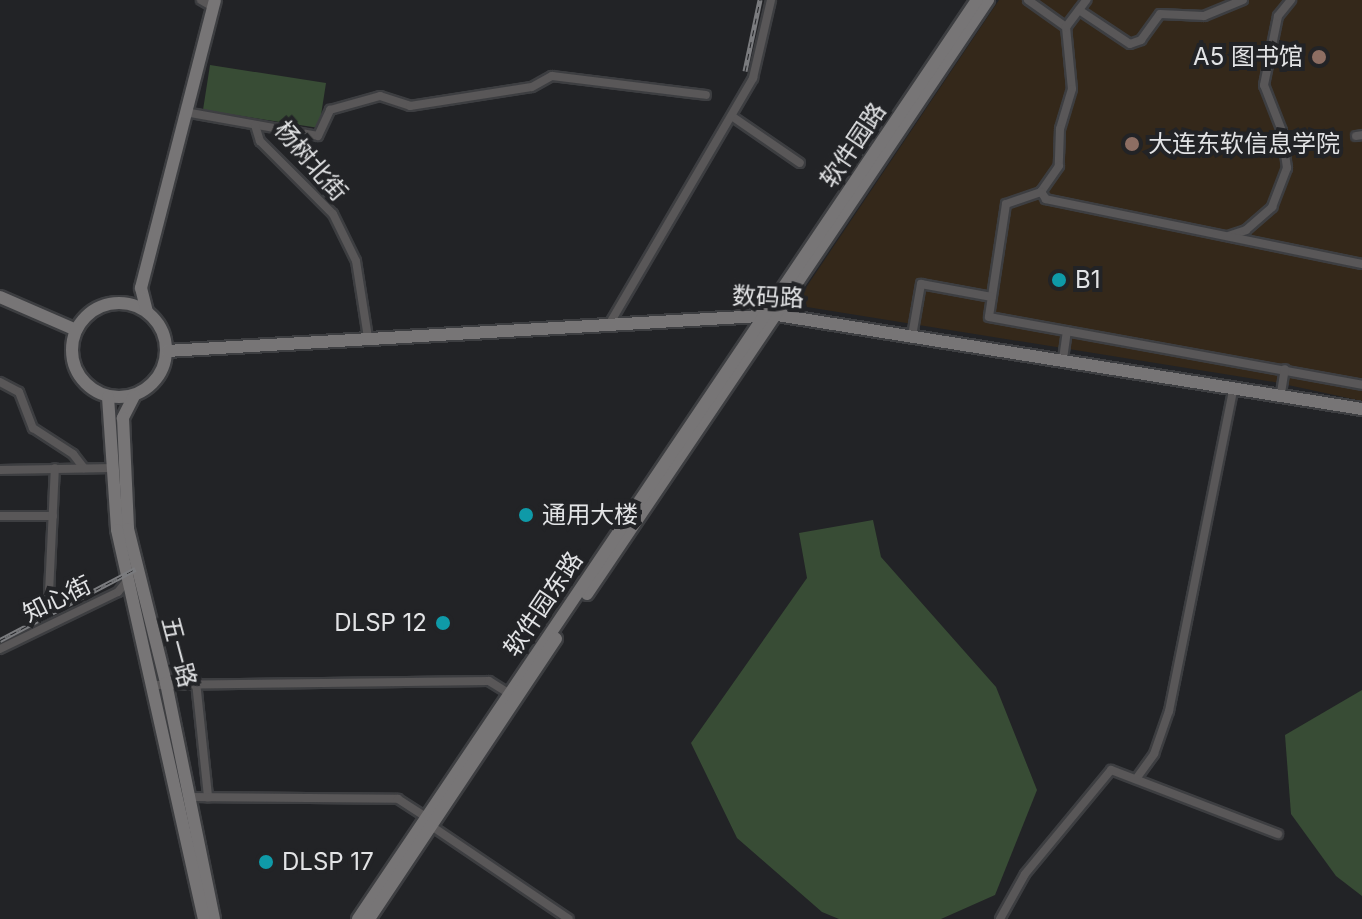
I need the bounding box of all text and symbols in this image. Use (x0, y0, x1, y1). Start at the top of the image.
place label: A5 图书馆 (1193, 43, 1303, 71)
marker: A5 图书馆 (1310, 48, 1328, 66)
street label: 软件园路 (814, 97, 892, 193)
street label: 杨树北街 (269, 115, 353, 207)
place label: 大连东软信息学院 (1148, 130, 1340, 158)
marker: 大连东软信息学院 (1123, 135, 1141, 153)
place label: B1 (1075, 266, 1100, 294)
marker: B1 (1050, 271, 1068, 289)
street label: 数码路 (732, 281, 804, 313)
place label: 通用大楼 (542, 501, 638, 529)
marker: 通用大楼 (517, 506, 535, 524)
street label: 软件园东路 (498, 546, 588, 662)
street label: 知心街 (18, 570, 96, 628)
place label: DLSP 12 (334, 609, 427, 637)
street label: 五一路 (156, 613, 202, 691)
marker: DLSP 12 (434, 614, 452, 632)
place label: DLSP 17 (282, 848, 374, 876)
marker: DLSP 17 (257, 853, 275, 871)

